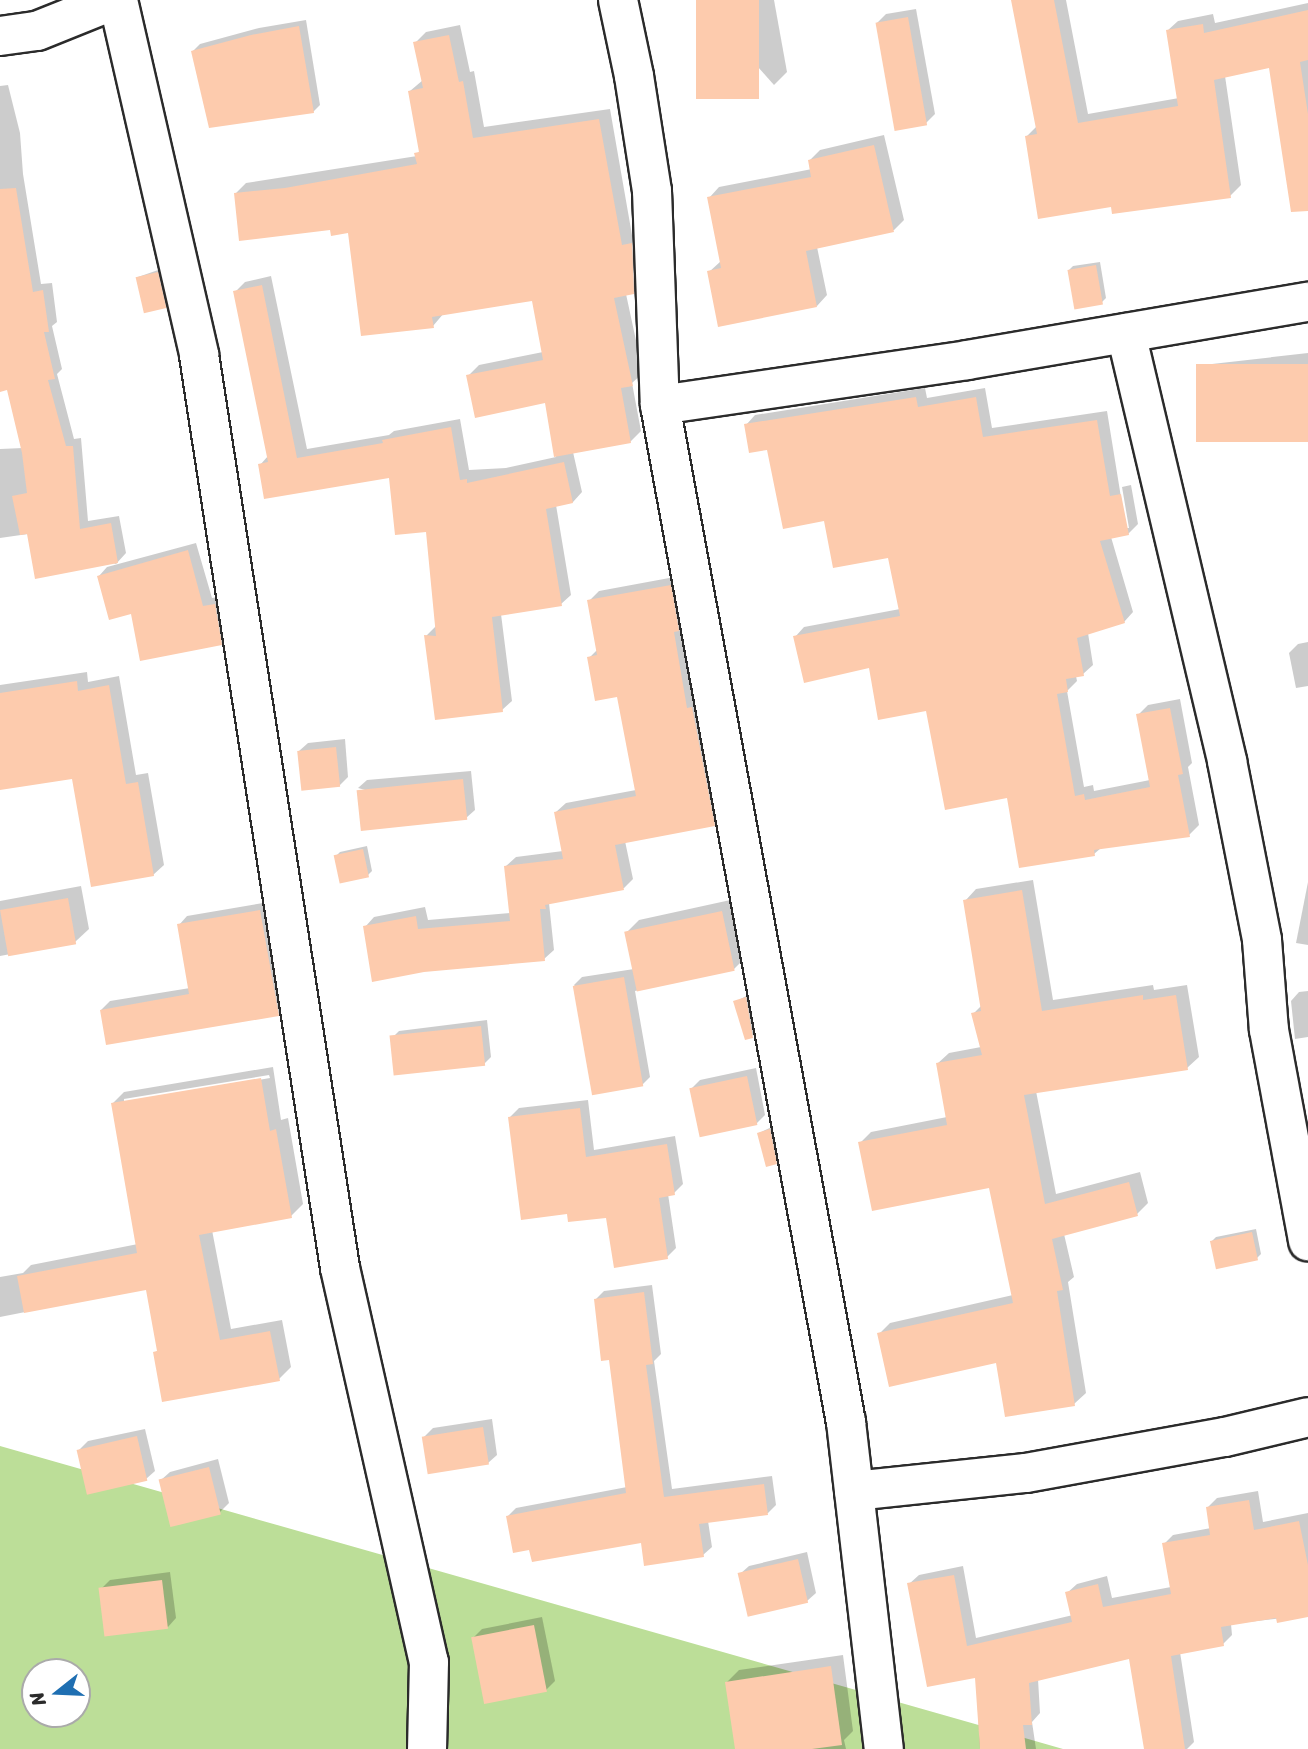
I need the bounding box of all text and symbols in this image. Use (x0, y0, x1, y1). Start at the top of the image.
north arrow (21, 1658, 91, 1728)
text: N (20, 1688, 55, 1710)

